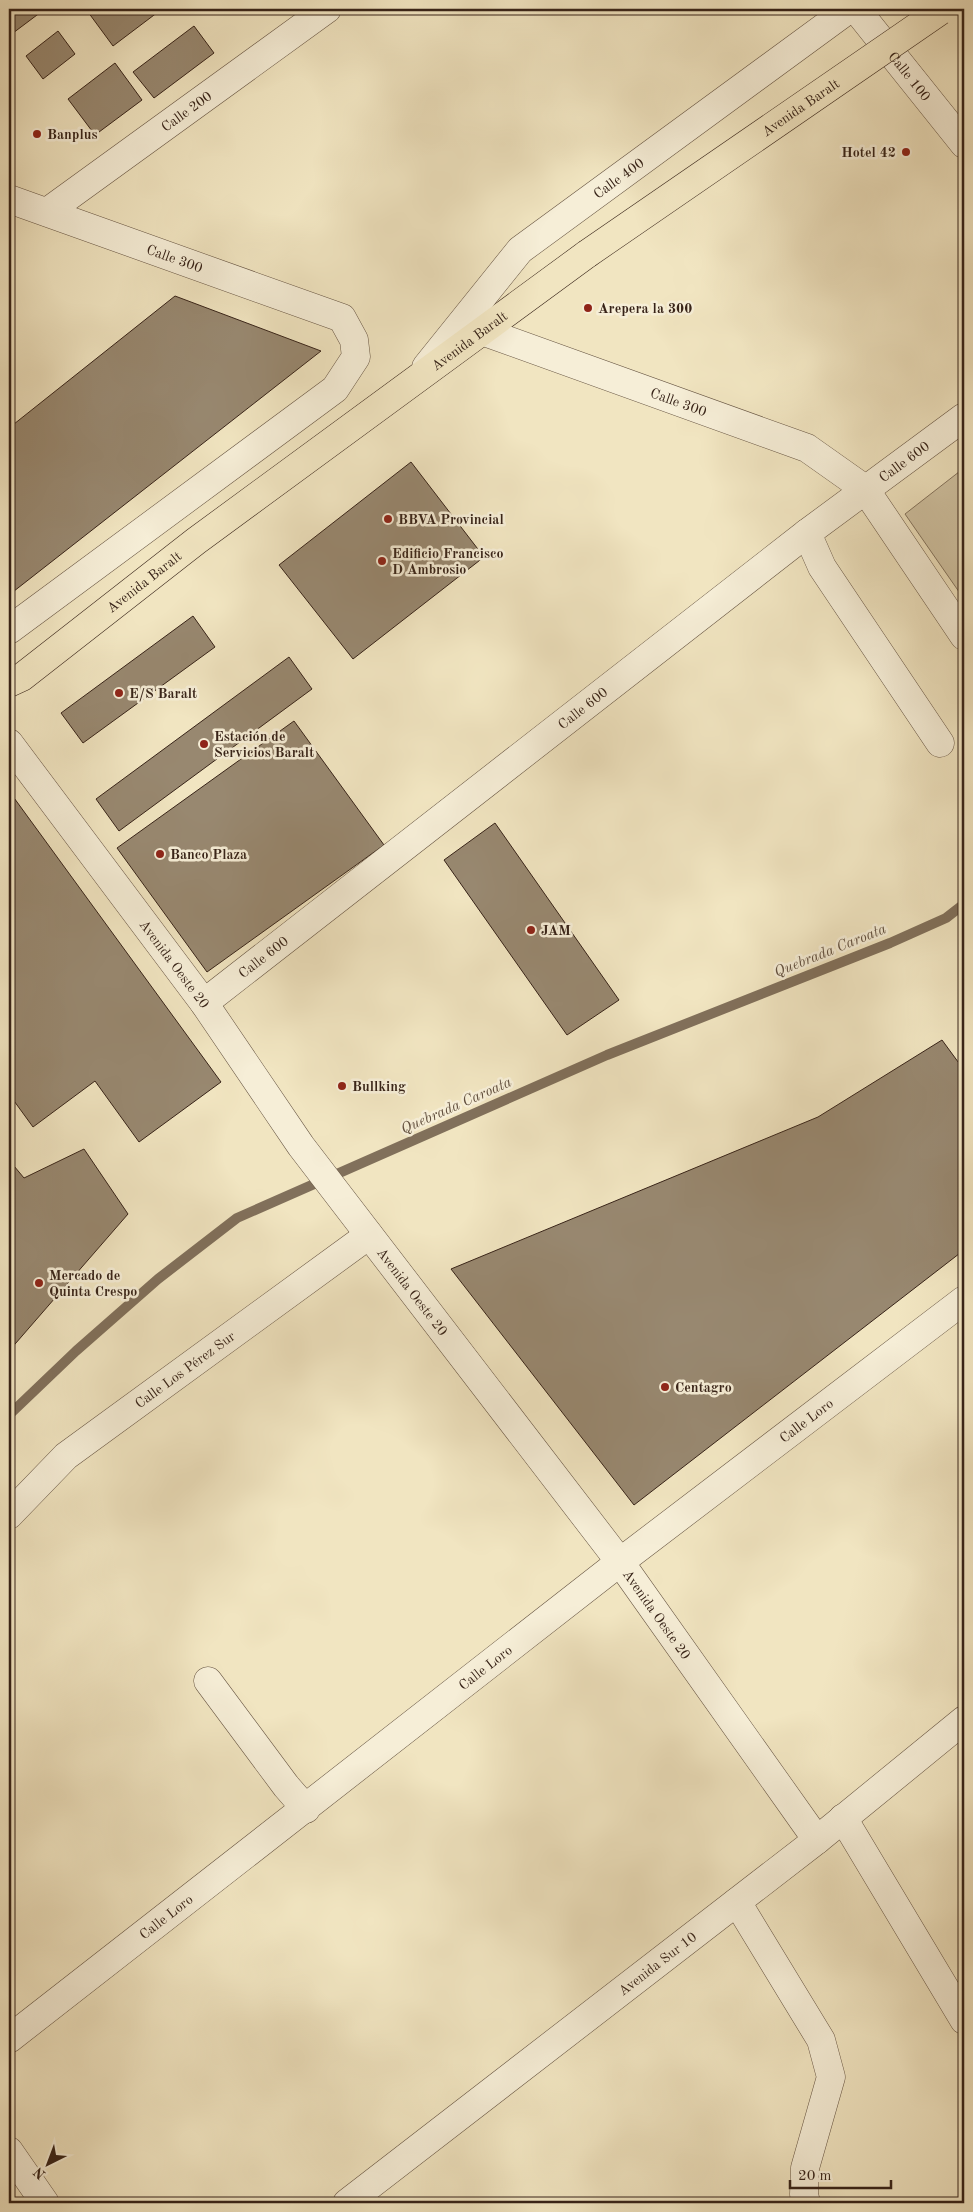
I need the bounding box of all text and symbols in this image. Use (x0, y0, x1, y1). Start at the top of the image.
street label: Calle 100 (885, 50, 933, 104)
street label: Avenida Baralt (760, 76, 842, 139)
street label: Calle 200 (159, 89, 215, 135)
marker: Banplus (31, 128, 43, 140)
place label: Banplus (47, 128, 97, 142)
place label: Hotel 42 (841, 146, 896, 160)
marker: Hotel 42 (900, 146, 912, 158)
street label: Calle 400 (591, 156, 647, 202)
street label: Calle 300 (144, 243, 204, 276)
marker: Arepera la 300 (582, 302, 594, 314)
place label: Arepera la 300 (598, 302, 692, 316)
street label: Avenida Baralt (429, 309, 510, 374)
street label: Calle 300 (648, 386, 708, 419)
street label: Calle 600 (877, 439, 932, 485)
marker: BBVA Provincial (382, 513, 394, 525)
place label: BBVA Provincial (398, 513, 504, 527)
place label: Edificio Francisco D Ambrosio (392, 547, 504, 577)
street label: Avenida Baralt (105, 549, 185, 616)
marker: Edificio Francisco D Ambrosio (376, 555, 388, 567)
street label: Calle 600 (556, 685, 611, 732)
marker: E/S Baralt (113, 687, 125, 699)
place label: E/S Baralt (129, 687, 197, 702)
place label: Estación de Servicios Baralt (214, 730, 314, 760)
marker: Estación de Servicios Baralt (198, 738, 210, 750)
marker: Banco Plaza (154, 848, 166, 860)
place label: Banco Plaza (170, 848, 247, 862)
street label: Avenida Oeste 20 (136, 918, 211, 1011)
water label: Quebrada Caroata (772, 922, 889, 981)
marker: JAM (525, 924, 537, 936)
place label: JAM (541, 924, 571, 938)
street label: Calle 600 (236, 934, 291, 981)
water label: Quebrada Caroata (399, 1075, 514, 1138)
marker: Bullking (336, 1080, 348, 1092)
place label: Bullking (352, 1080, 406, 1094)
street label: Avenida Oeste 20 (374, 1246, 450, 1338)
place label: Mercado de Quinta Crespo (49, 1269, 137, 1299)
marker: Mercado de Quinta Crespo (33, 1277, 45, 1289)
street label: Calle Los Pérez Sur (133, 1329, 238, 1411)
marker: Centagro (659, 1381, 671, 1393)
place label: Centagro (675, 1381, 732, 1395)
street label: Calle Loro (777, 1396, 836, 1446)
street label: Avenida Oeste 20 (620, 1567, 693, 1662)
street label: Calle Loro (456, 1643, 515, 1693)
street label: Calle Loro (137, 1892, 196, 1942)
street label: Avenida Sur 10 (616, 1930, 700, 1999)
north arrow (22, 2140, 72, 2190)
scale bar (790, 2157, 892, 2189)
text: N (31, 2164, 49, 2182)
text: 20 m (798, 2169, 832, 2184)

